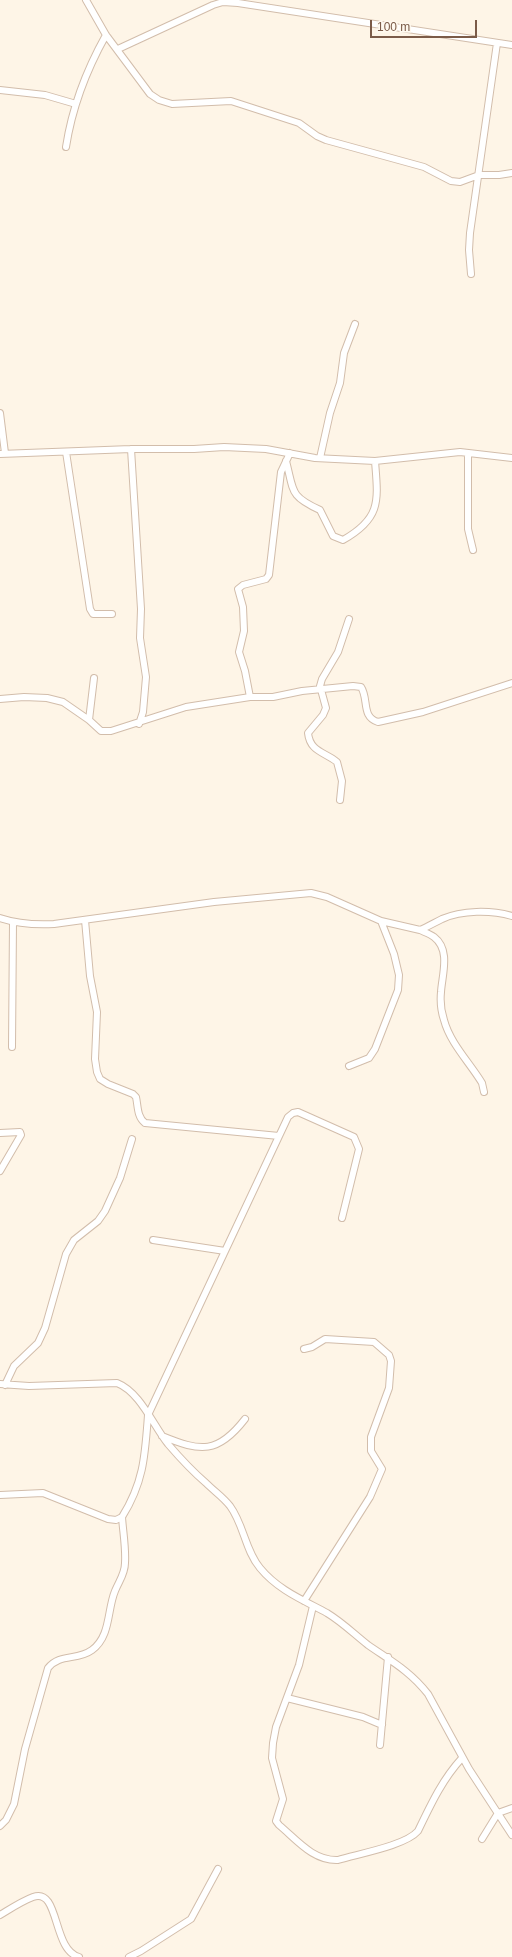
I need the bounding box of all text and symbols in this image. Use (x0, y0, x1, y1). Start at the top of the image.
scale bar (372, 12, 479, 38)
text: 100 m (377, 20, 410, 34)

